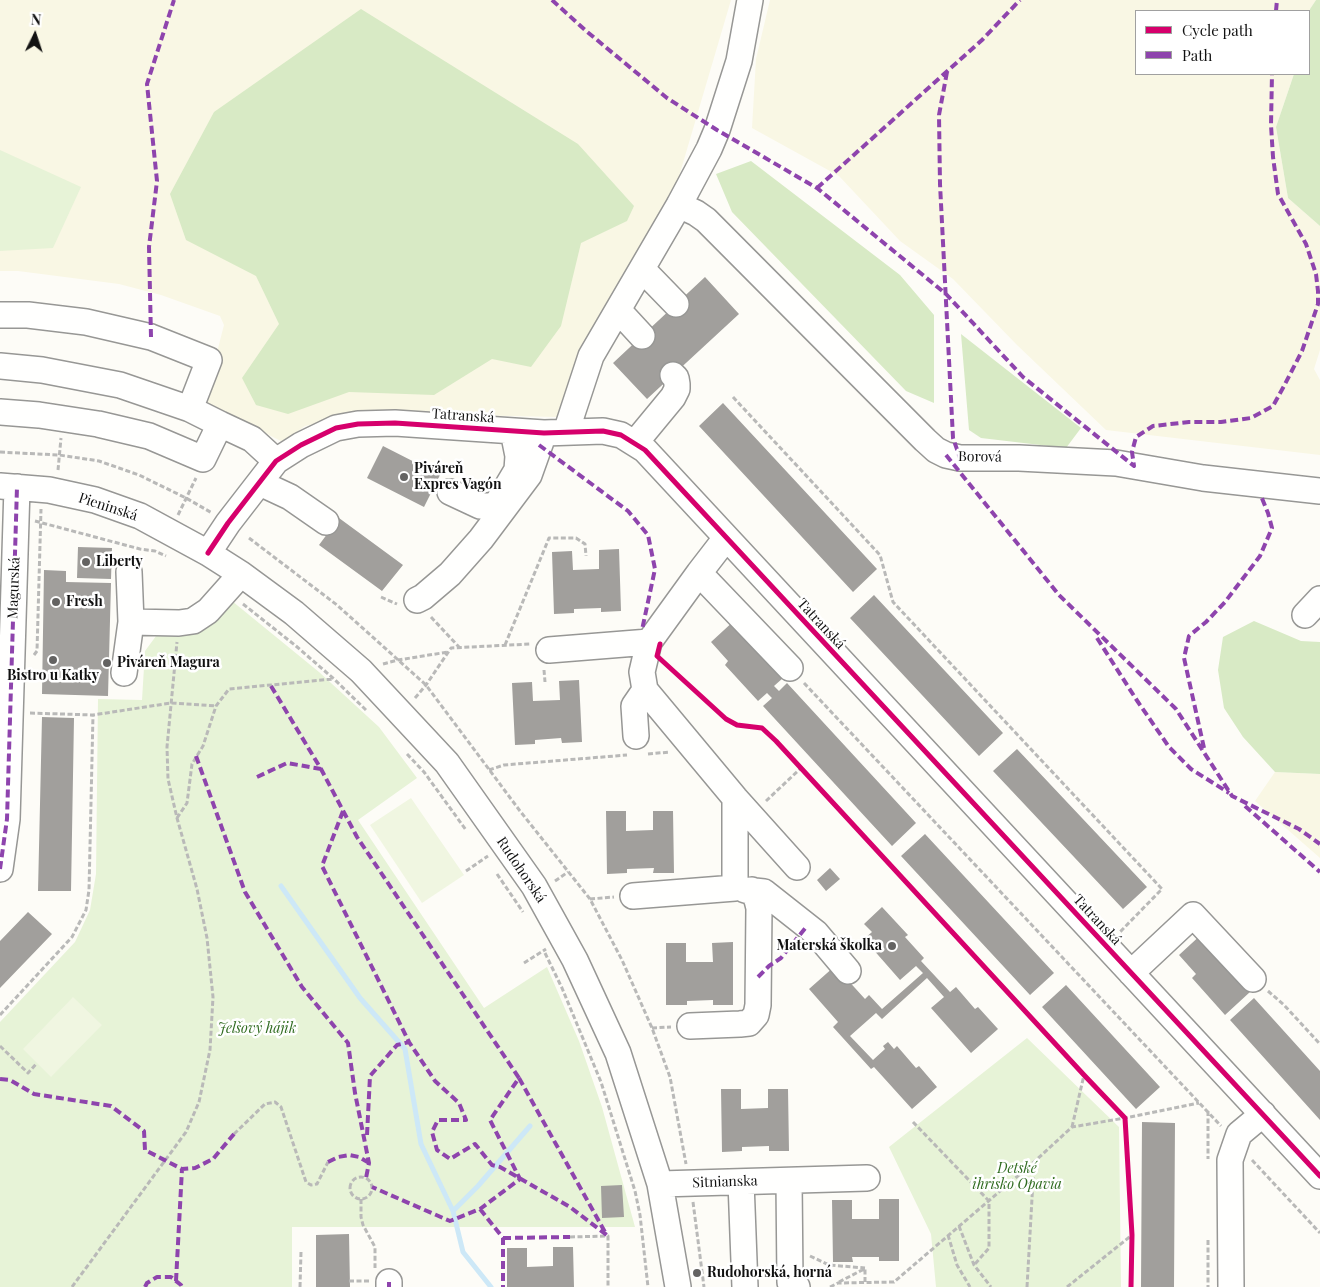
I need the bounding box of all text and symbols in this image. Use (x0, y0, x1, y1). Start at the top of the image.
north arrow (10, 10, 60, 60)
text: N (30, 10, 42, 29)
legend (1135, 10, 1310, 75)
text: Cycle path (1182, 20, 1253, 40)
text: Path (1182, 45, 1212, 65)
street label: Tatranská (431, 405, 495, 427)
street label: Borová (958, 448, 1002, 466)
place label: Piváreň Expres Vagón (414, 461, 502, 494)
marker: Piváreň Expres Vagón (398, 471, 410, 483)
street label: Pieninská (76, 490, 140, 524)
place label: Liberty (96, 554, 143, 570)
marker: Liberty (80, 556, 92, 568)
street label: Magurská (5, 557, 23, 619)
place label: Fresh (66, 594, 103, 610)
street label: Tatranská (793, 595, 849, 653)
marker: Fresh (50, 596, 62, 608)
marker: Bistro u Katky (47, 654, 59, 666)
place label: Piváreň Magura (117, 655, 220, 671)
marker: Piváreň Magura (101, 657, 113, 669)
place label: Bistro u Katky (7, 668, 99, 684)
street label: Rudohorská (493, 834, 549, 906)
street label: Tatranská (1069, 891, 1125, 949)
place label: Materská školka (776, 938, 882, 954)
marker: Materská školka (886, 940, 898, 952)
park label: Jelšový hájik (218, 1021, 296, 1037)
park label: Detské ihrisko Opavia (972, 1161, 1062, 1194)
street label: Sitnianska (692, 1172, 758, 1192)
place label: Rudohorská, horná (707, 1265, 832, 1281)
marker: Rudohorská, horná (691, 1267, 703, 1279)

